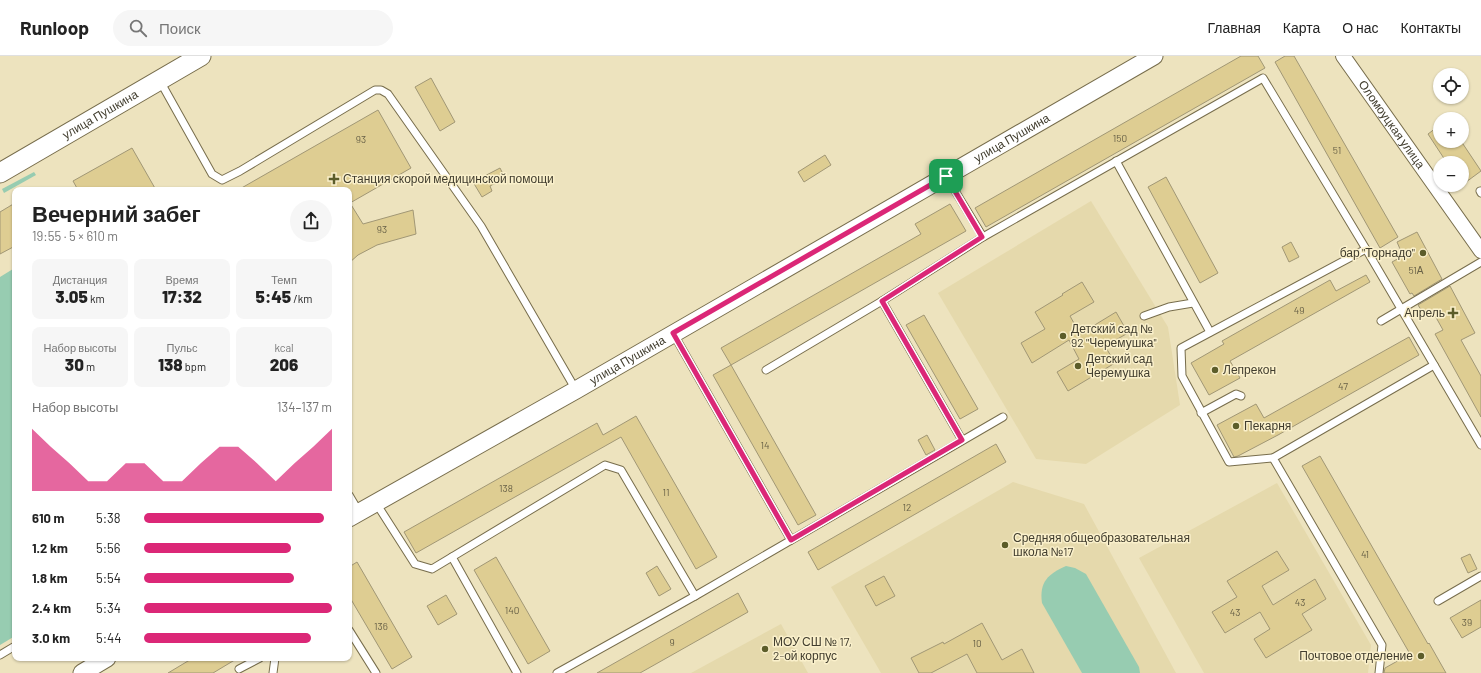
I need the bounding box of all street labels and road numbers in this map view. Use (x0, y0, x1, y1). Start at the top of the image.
street label: Оломоуцкая улица (1356, 77, 1429, 171)
street label: улица Пушкина (60, 86, 140, 142)
street label: улица Пушкина (971, 110, 1052, 165)
street label: улица Пушкина (587, 332, 667, 388)

